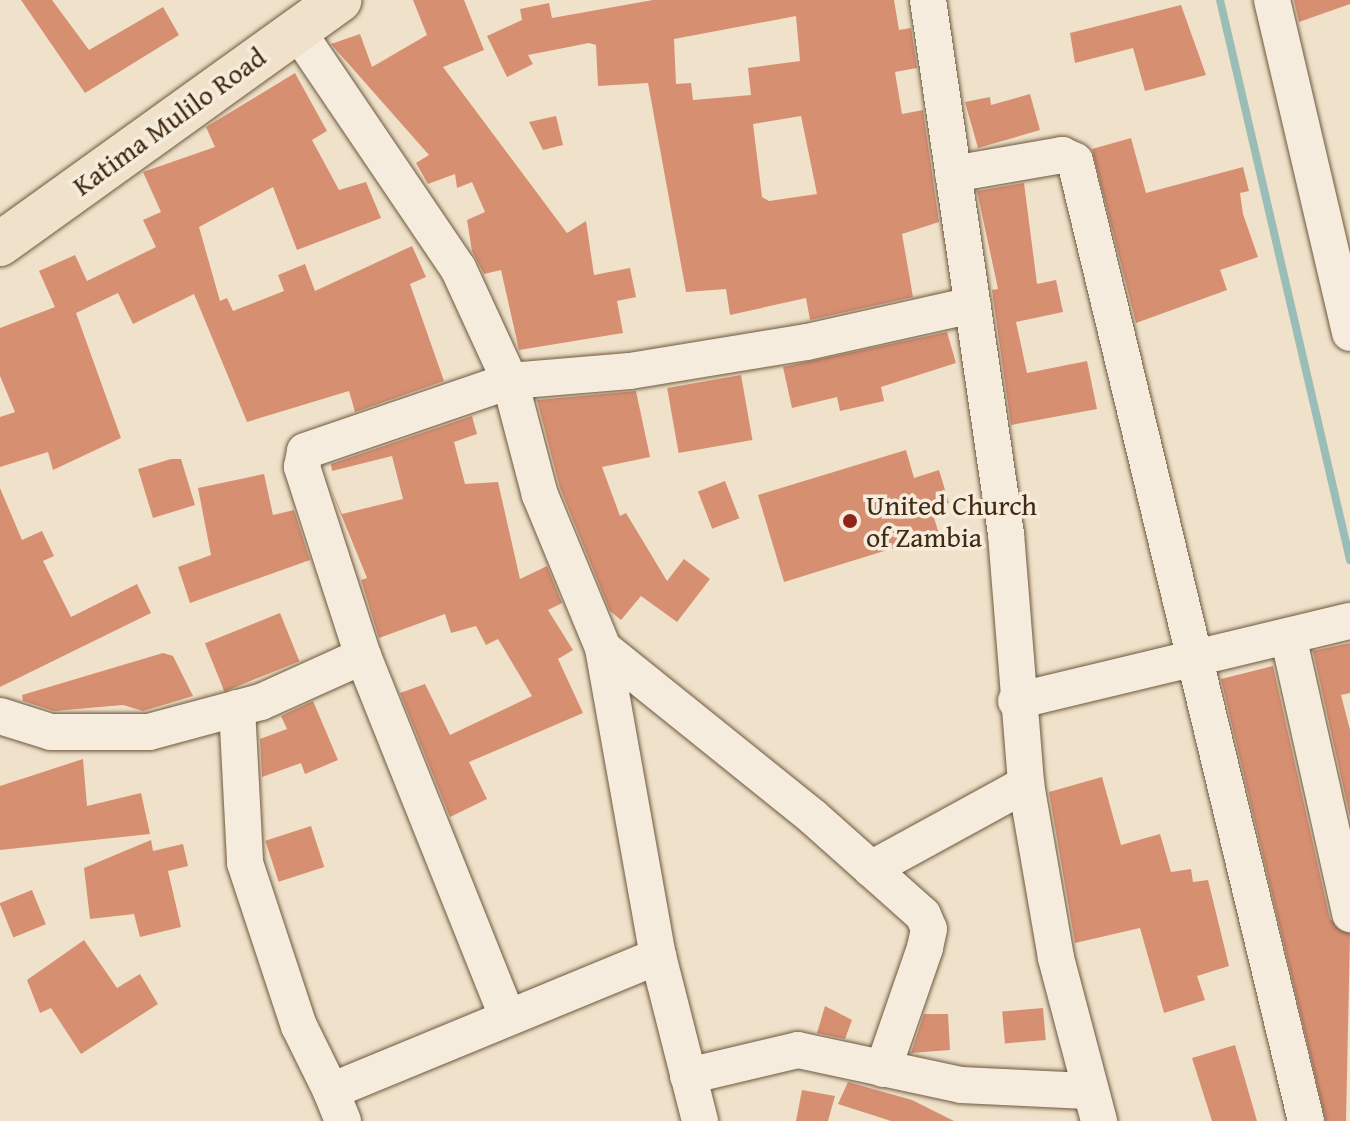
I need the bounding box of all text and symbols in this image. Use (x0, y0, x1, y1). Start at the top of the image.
street label: Katima Mulilo Road (66, 40, 272, 202)
place label: United Church of Zambia (866, 488, 1037, 554)
marker: United Church of Zambia (841, 512, 859, 530)

